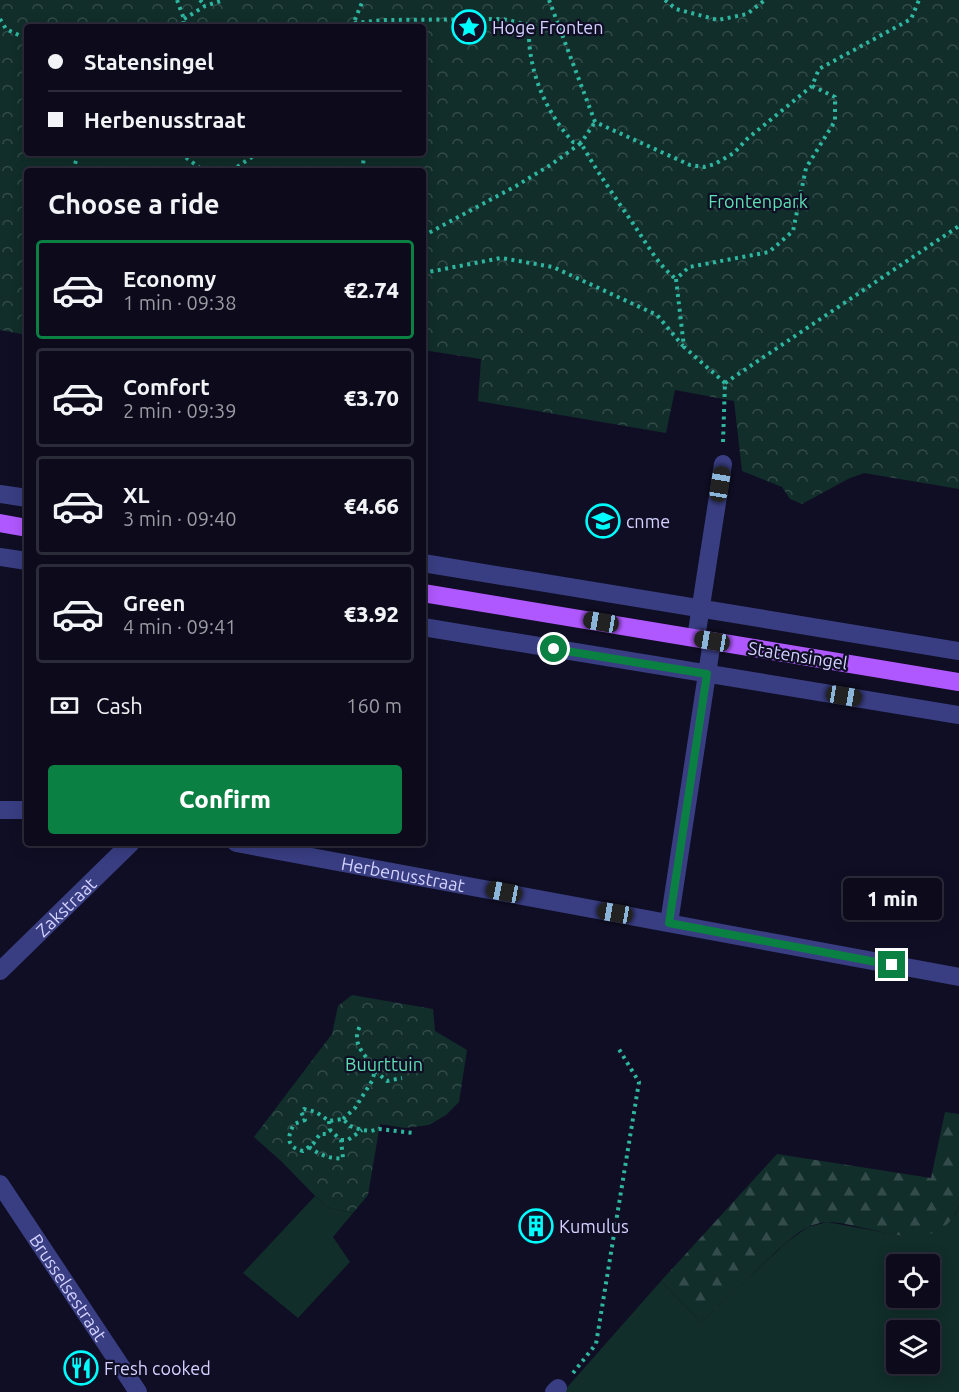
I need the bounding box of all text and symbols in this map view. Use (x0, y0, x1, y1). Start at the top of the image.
place icon: Hoge Fronten (451, 9, 487, 45)
place label: Hoge Fronten (492, 17, 604, 37)
text: Statensingel (84, 49, 214, 74)
text: Herbenusstraat (84, 107, 246, 132)
text: Choose a ride (48, 189, 220, 219)
park label: Frontenpark (708, 191, 808, 211)
icon: car (51, 263, 105, 317)
text: Economy (123, 266, 216, 291)
text: €2.74 (344, 277, 399, 302)
text: 1 min · 09:38 (123, 291, 237, 314)
icon: car (51, 371, 105, 425)
text: Comfort (123, 374, 210, 399)
text: €3.70 (344, 385, 399, 410)
text: 2 min · 09:39 (123, 399, 237, 422)
car (708, 465, 732, 503)
icon: car (51, 479, 105, 533)
text: XL (123, 482, 150, 507)
text: €4.66 (344, 493, 399, 518)
school or university icon: cnme (585, 503, 621, 539)
text: 3 min · 09:40 (123, 507, 237, 530)
place label: cnme (626, 511, 670, 531)
icon: car (51, 587, 105, 641)
text: Green (123, 590, 185, 615)
text: €3.92 (344, 601, 399, 626)
car (582, 610, 620, 634)
text: 4 min · 09:41 (123, 615, 237, 638)
car (693, 629, 731, 653)
route start (540, 635, 567, 662)
street label: Statensingel (747, 637, 849, 673)
car (825, 684, 863, 708)
icon: cash (48, 689, 81, 722)
text: Cash (96, 693, 143, 718)
text: 160 m (346, 694, 402, 717)
button: Confirm (48, 765, 402, 834)
street label: Herbenusstraat (340, 853, 467, 895)
street label: Zakstraat (32, 873, 100, 940)
callout: 1 min (842, 878, 942, 920)
car (485, 880, 523, 904)
text: 1 min (867, 887, 918, 910)
car (596, 901, 634, 925)
route end (878, 951, 905, 978)
park label: Buurttuin (345, 1054, 423, 1074)
building icon: Kumulus (518, 1208, 554, 1244)
place label: Kumulus (559, 1216, 629, 1236)
street label: Brusselsestraat (26, 1230, 111, 1344)
map controls (886, 1254, 940, 1374)
button: locate (886, 1254, 940, 1308)
button: layers (886, 1320, 940, 1374)
restaurant icon: Fresh cooked (63, 1350, 99, 1386)
place label: Fresh cooked (104, 1358, 211, 1378)

